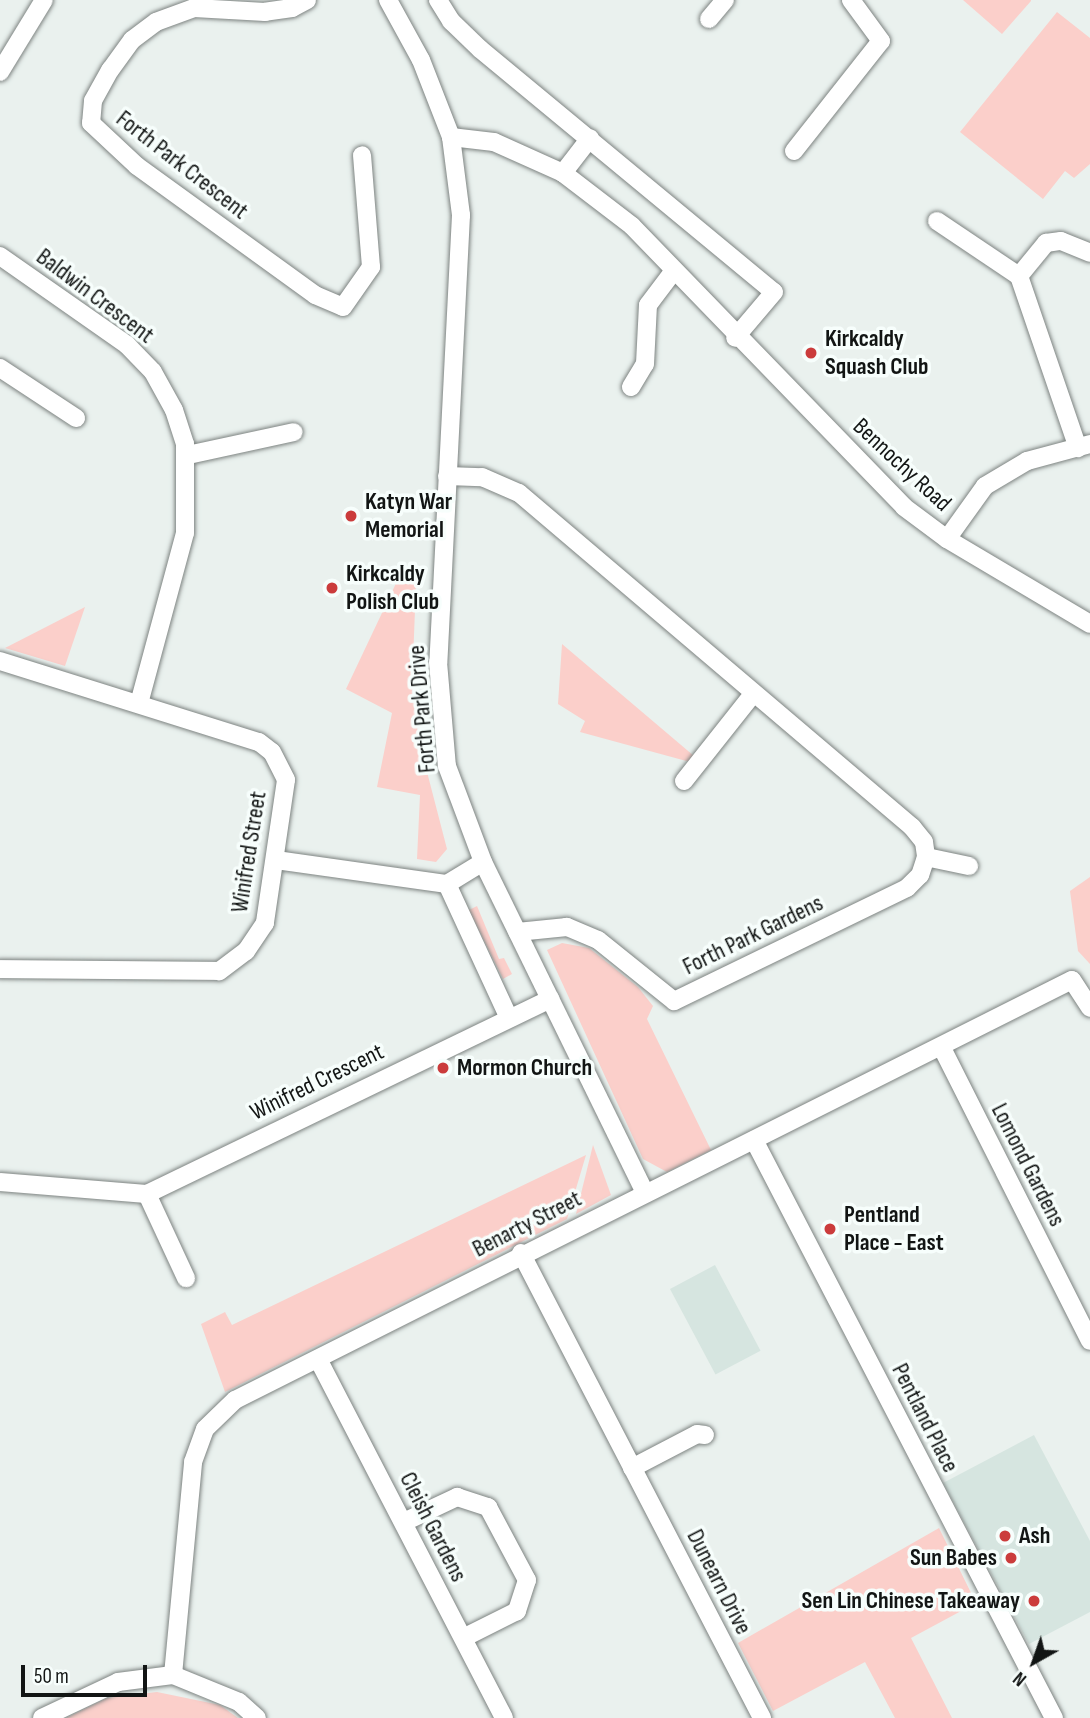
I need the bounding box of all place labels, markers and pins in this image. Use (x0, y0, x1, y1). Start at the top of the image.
place label: Kirkcaldy Squash Club (825, 325, 928, 381)
marker: Kirkcaldy Squash Club (803, 345, 819, 361)
place label: Katyn War Memorial (365, 488, 452, 544)
marker: Katyn War Memorial (343, 508, 359, 524)
place label: Kirkcaldy Polish Club (346, 560, 439, 616)
marker: Kirkcaldy Polish Club (324, 580, 340, 596)
place label: Mormon Church (457, 1054, 592, 1082)
marker: Mormon Church (435, 1060, 451, 1076)
place label: Pentland Place - East (844, 1201, 944, 1257)
marker: Pentland Place - East (822, 1221, 838, 1237)
place label: Ash (1019, 1522, 1050, 1550)
marker: Ash (997, 1528, 1013, 1544)
place label: Sun Babes (910, 1544, 997, 1572)
marker: Sun Babes (1003, 1550, 1019, 1566)
place label: Sen Lin Chinese Takeaway (802, 1587, 1020, 1615)
marker: Sen Lin Chinese Takeaway (1026, 1593, 1042, 1609)

